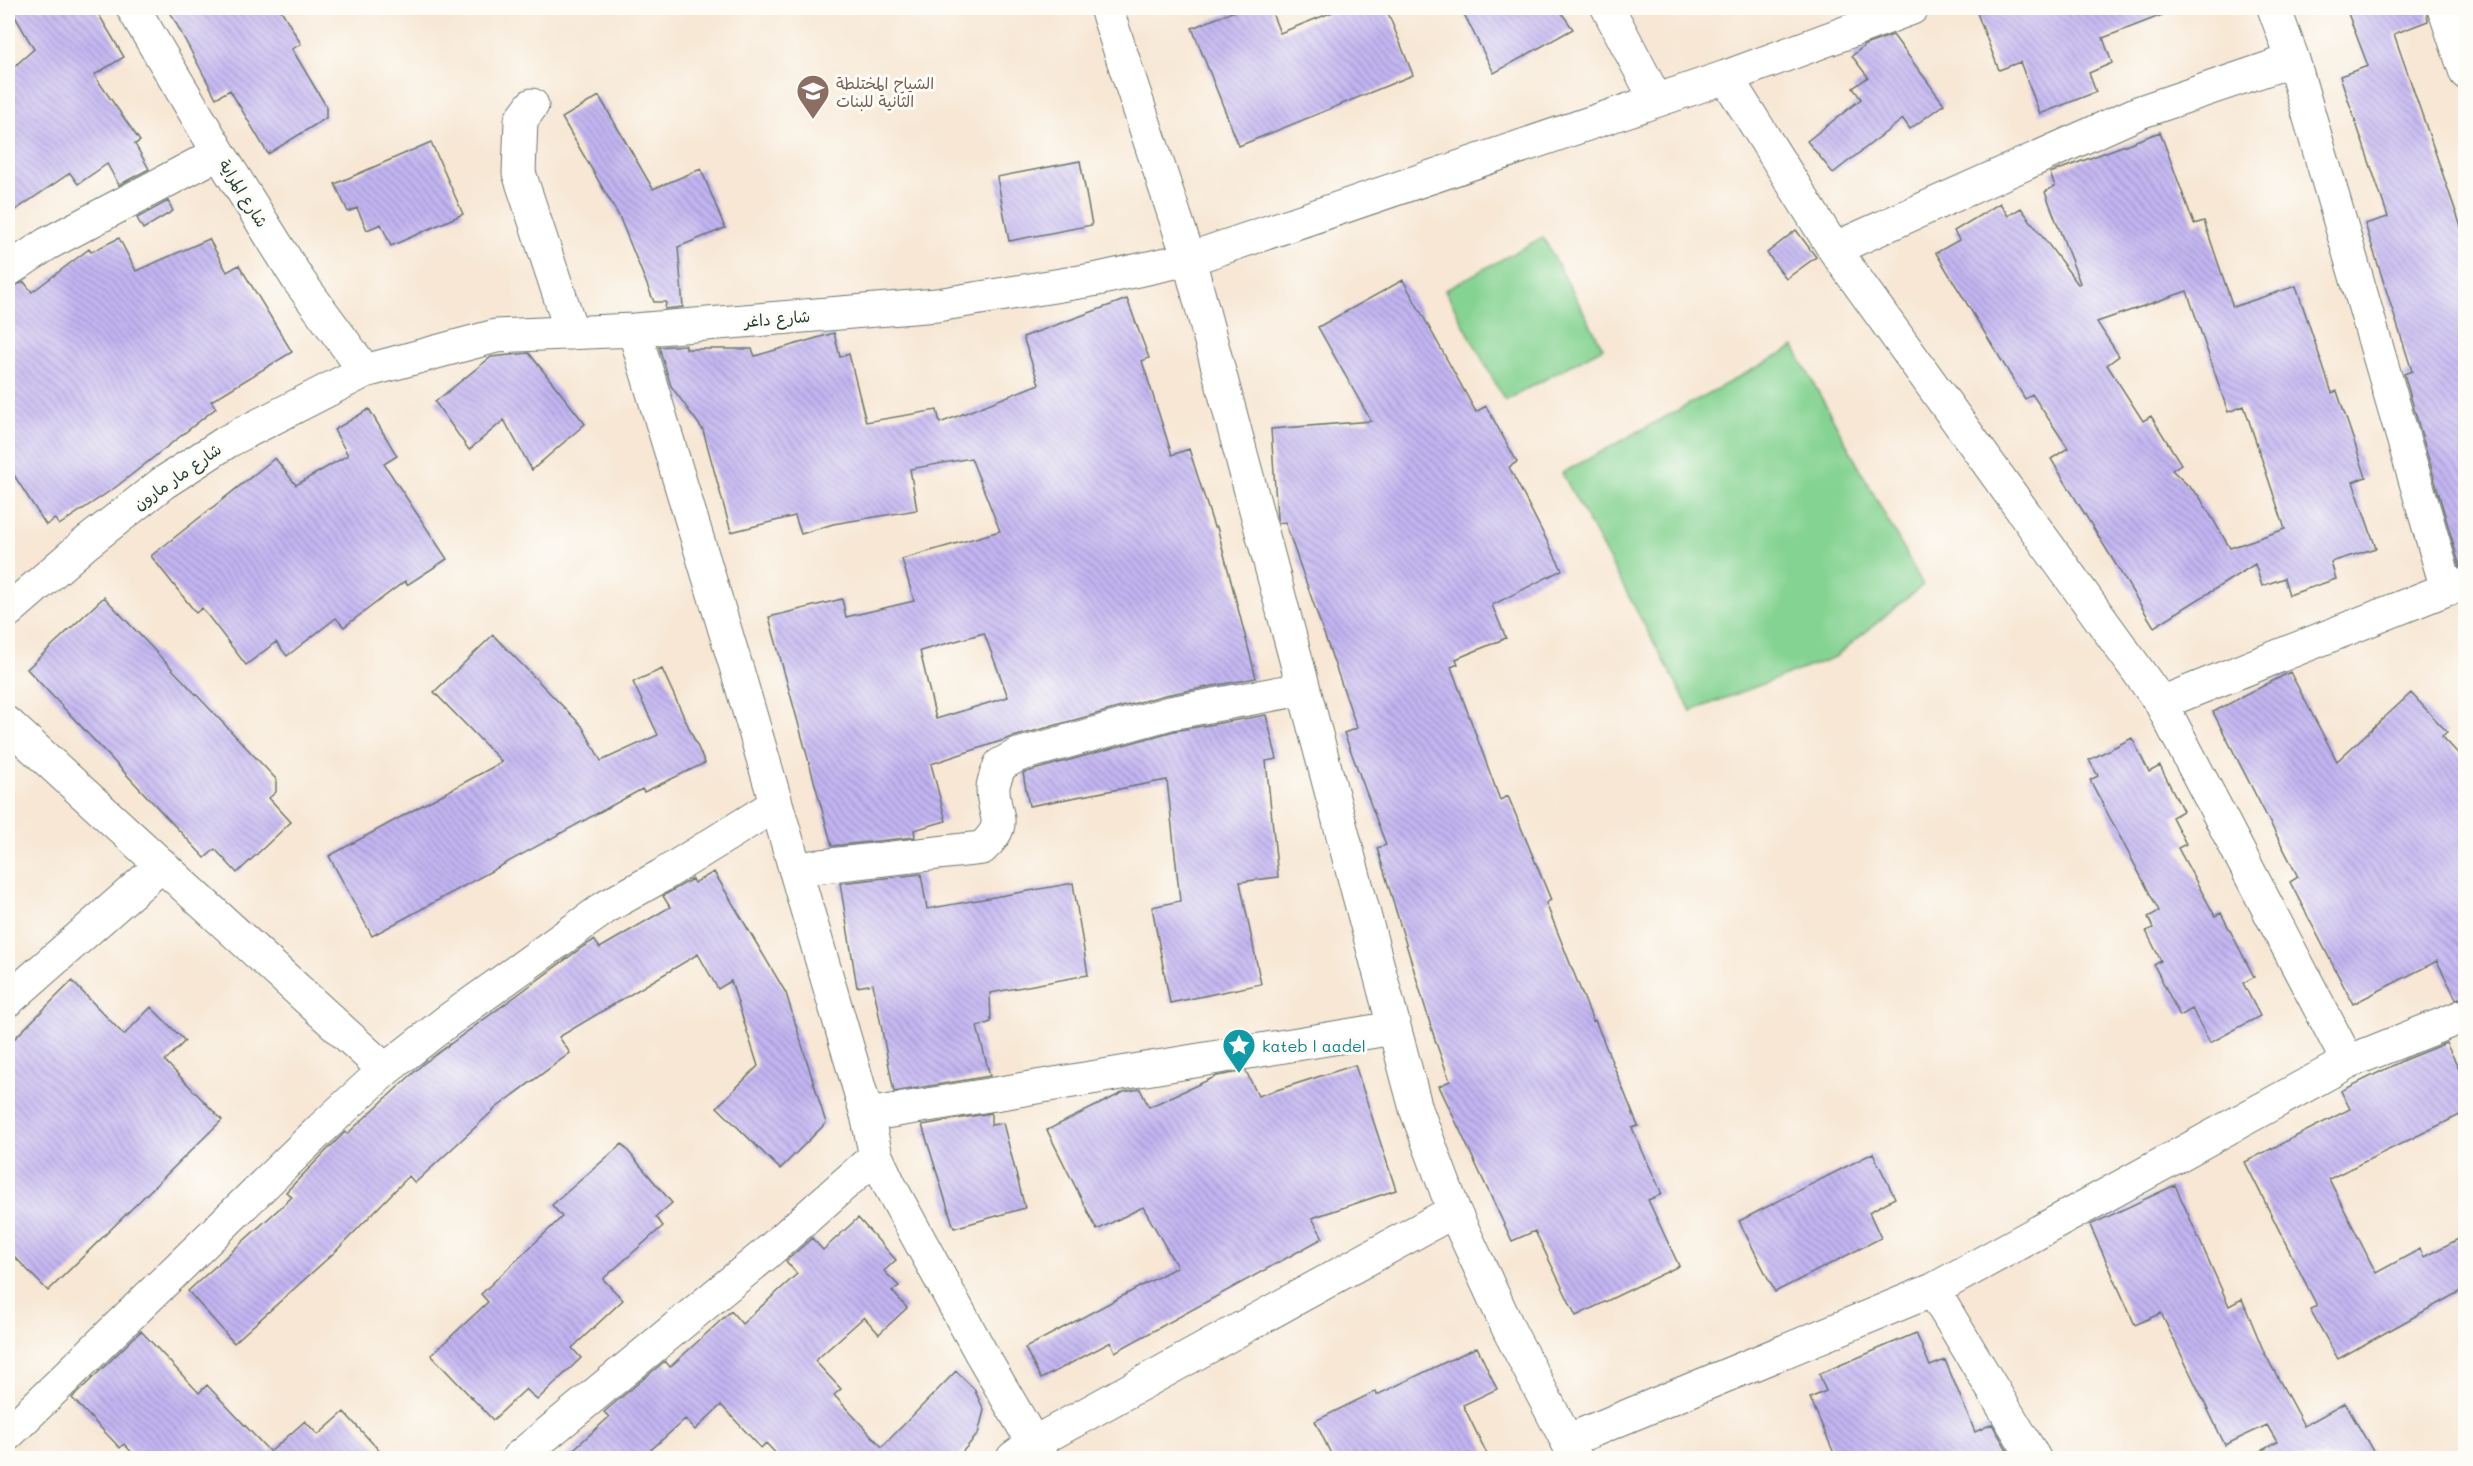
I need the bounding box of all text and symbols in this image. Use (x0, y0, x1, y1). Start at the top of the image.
place label: الشياح المختلطة الثانية للبنات (836, 72, 934, 111)
school or university icon: الشياح المختلطة الثانية للبنات (795, 73, 831, 120)
street label: شارع المراية (213, 155, 273, 232)
street label: شارع داغر (741, 305, 811, 334)
street label: شارع مار مارون (129, 438, 226, 516)
place icon: kateb l aadel (1221, 1027, 1257, 1074)
place label: kateb l aadel (1262, 1035, 1366, 1056)

